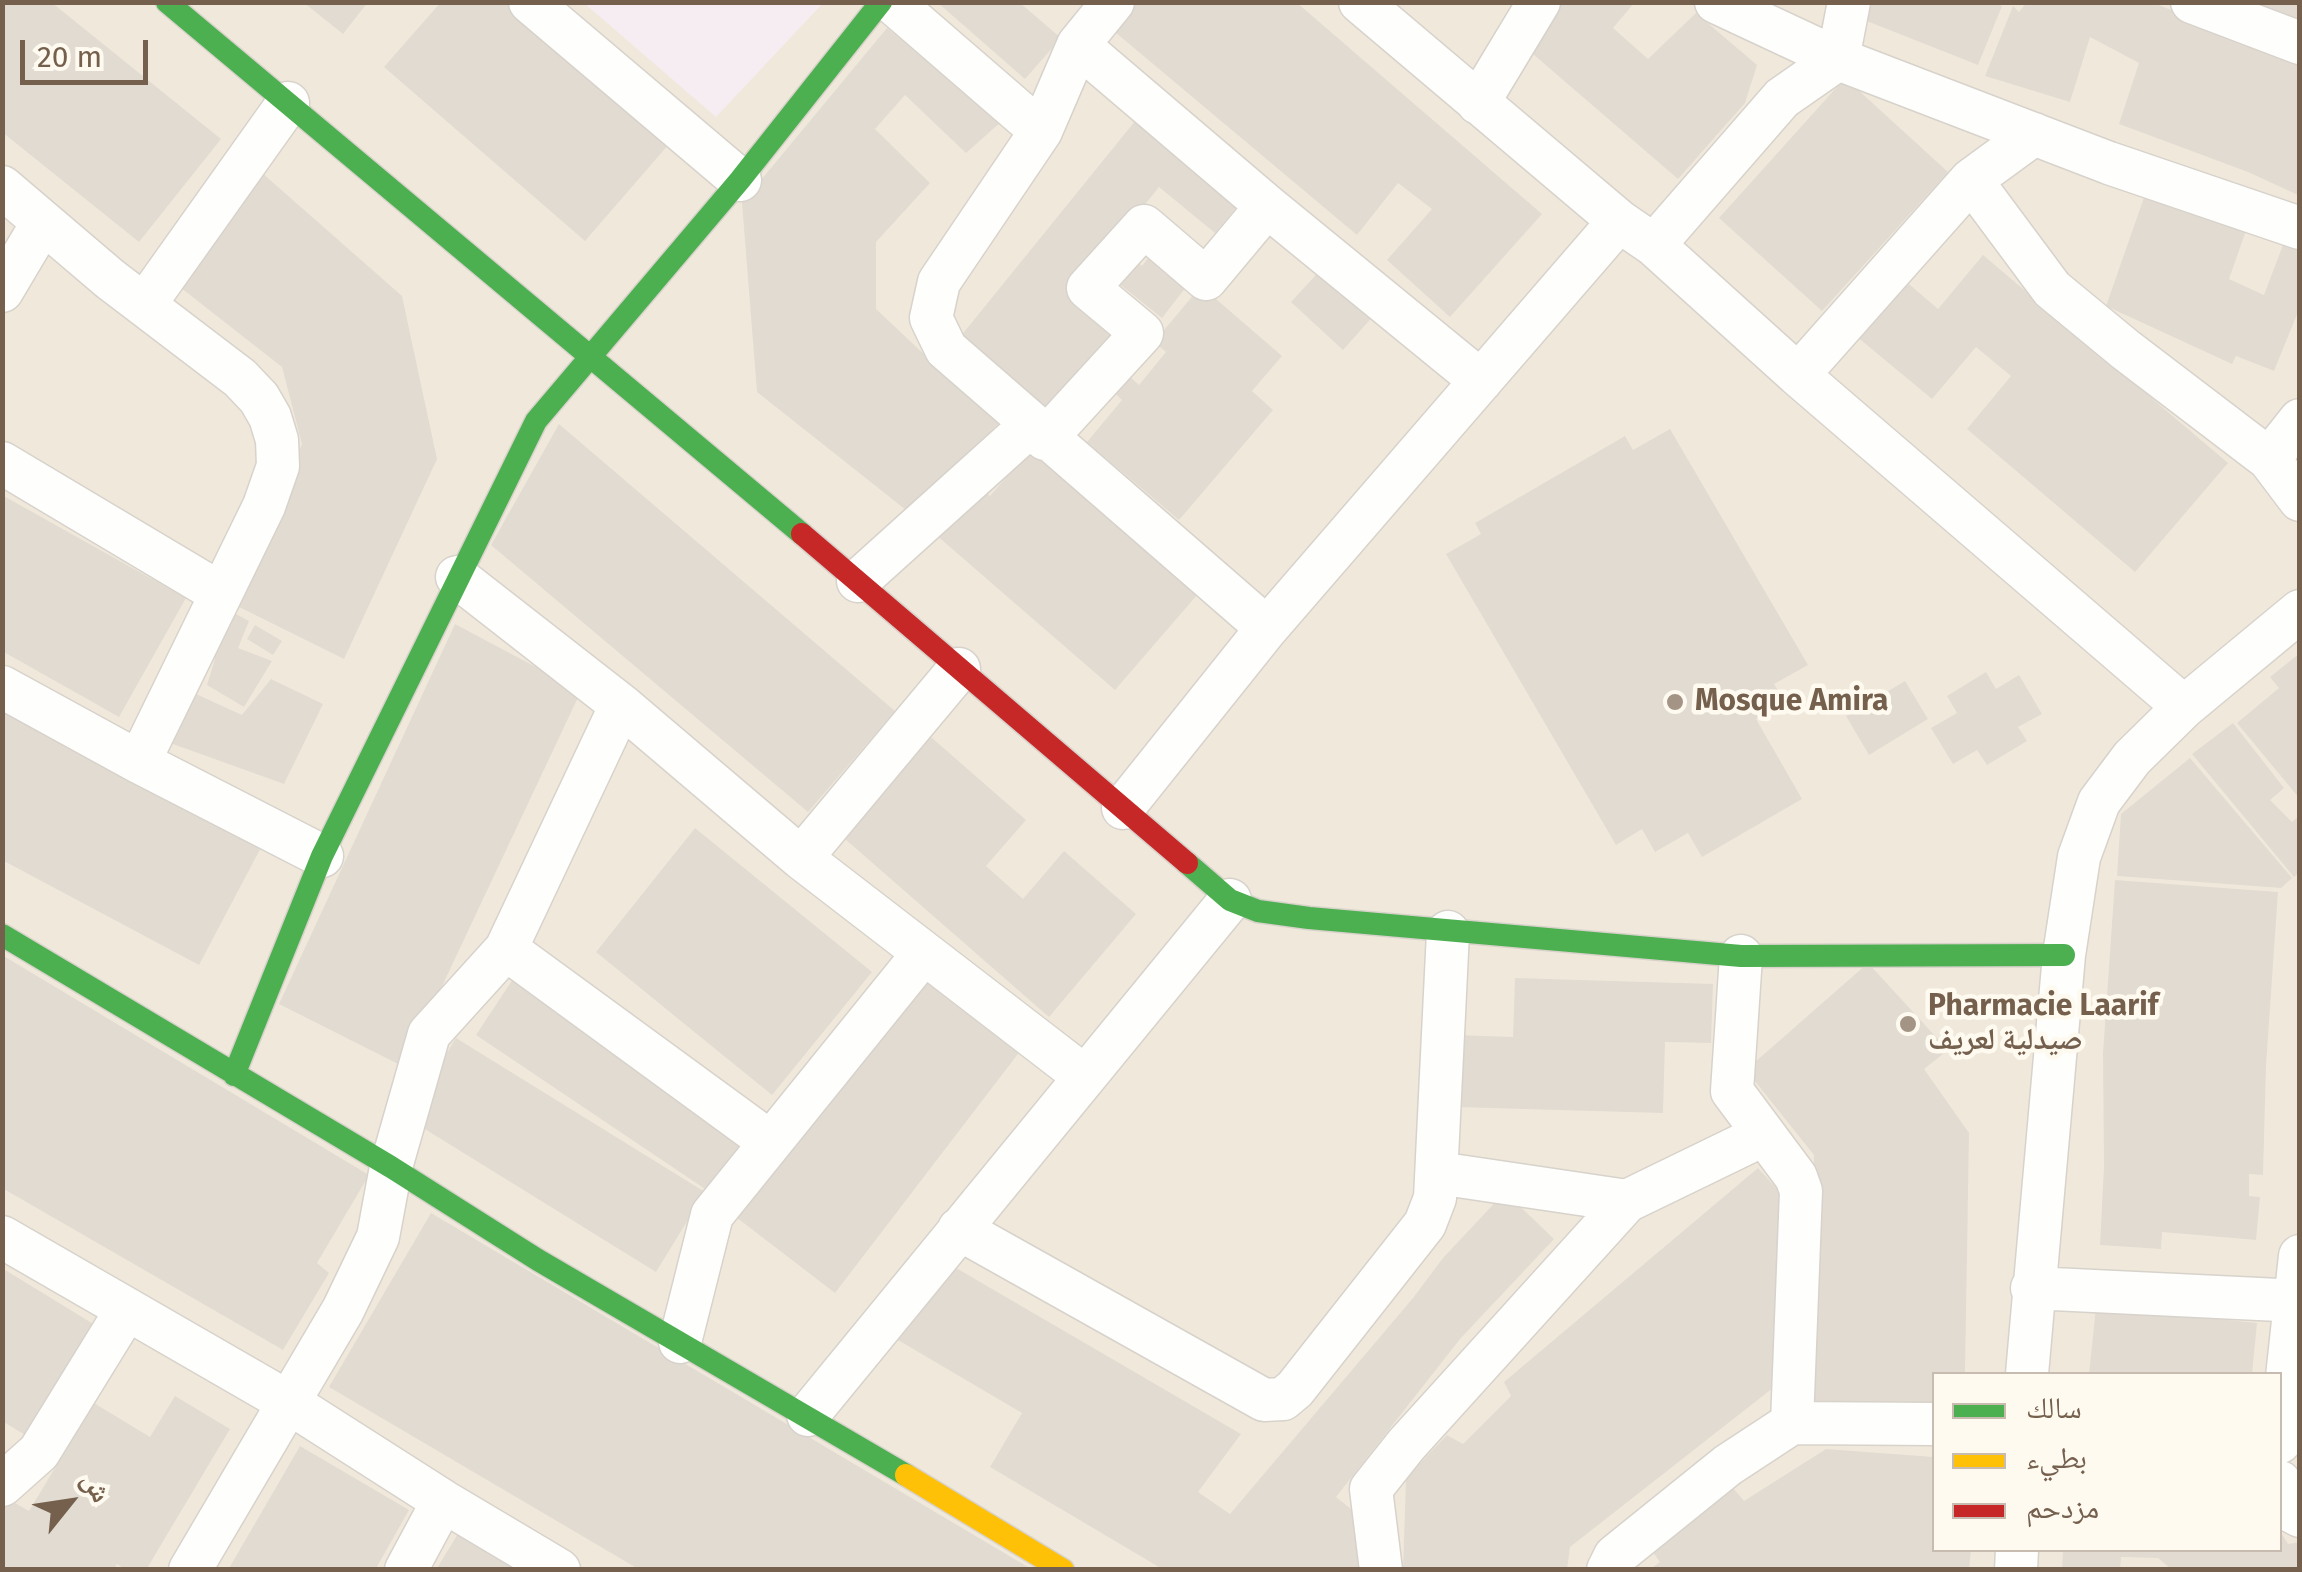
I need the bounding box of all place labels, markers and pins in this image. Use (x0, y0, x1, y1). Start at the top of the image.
place label: Mosque Amira (1695, 684, 1888, 720)
marker: Mosque Amira (1664, 691, 1686, 713)
place label: Pharmacie Laarif صيدلية لعريف (1928, 989, 2158, 1060)
marker: Pharmacie Laarif صيدلية لعريف (1897, 1013, 1919, 1035)

